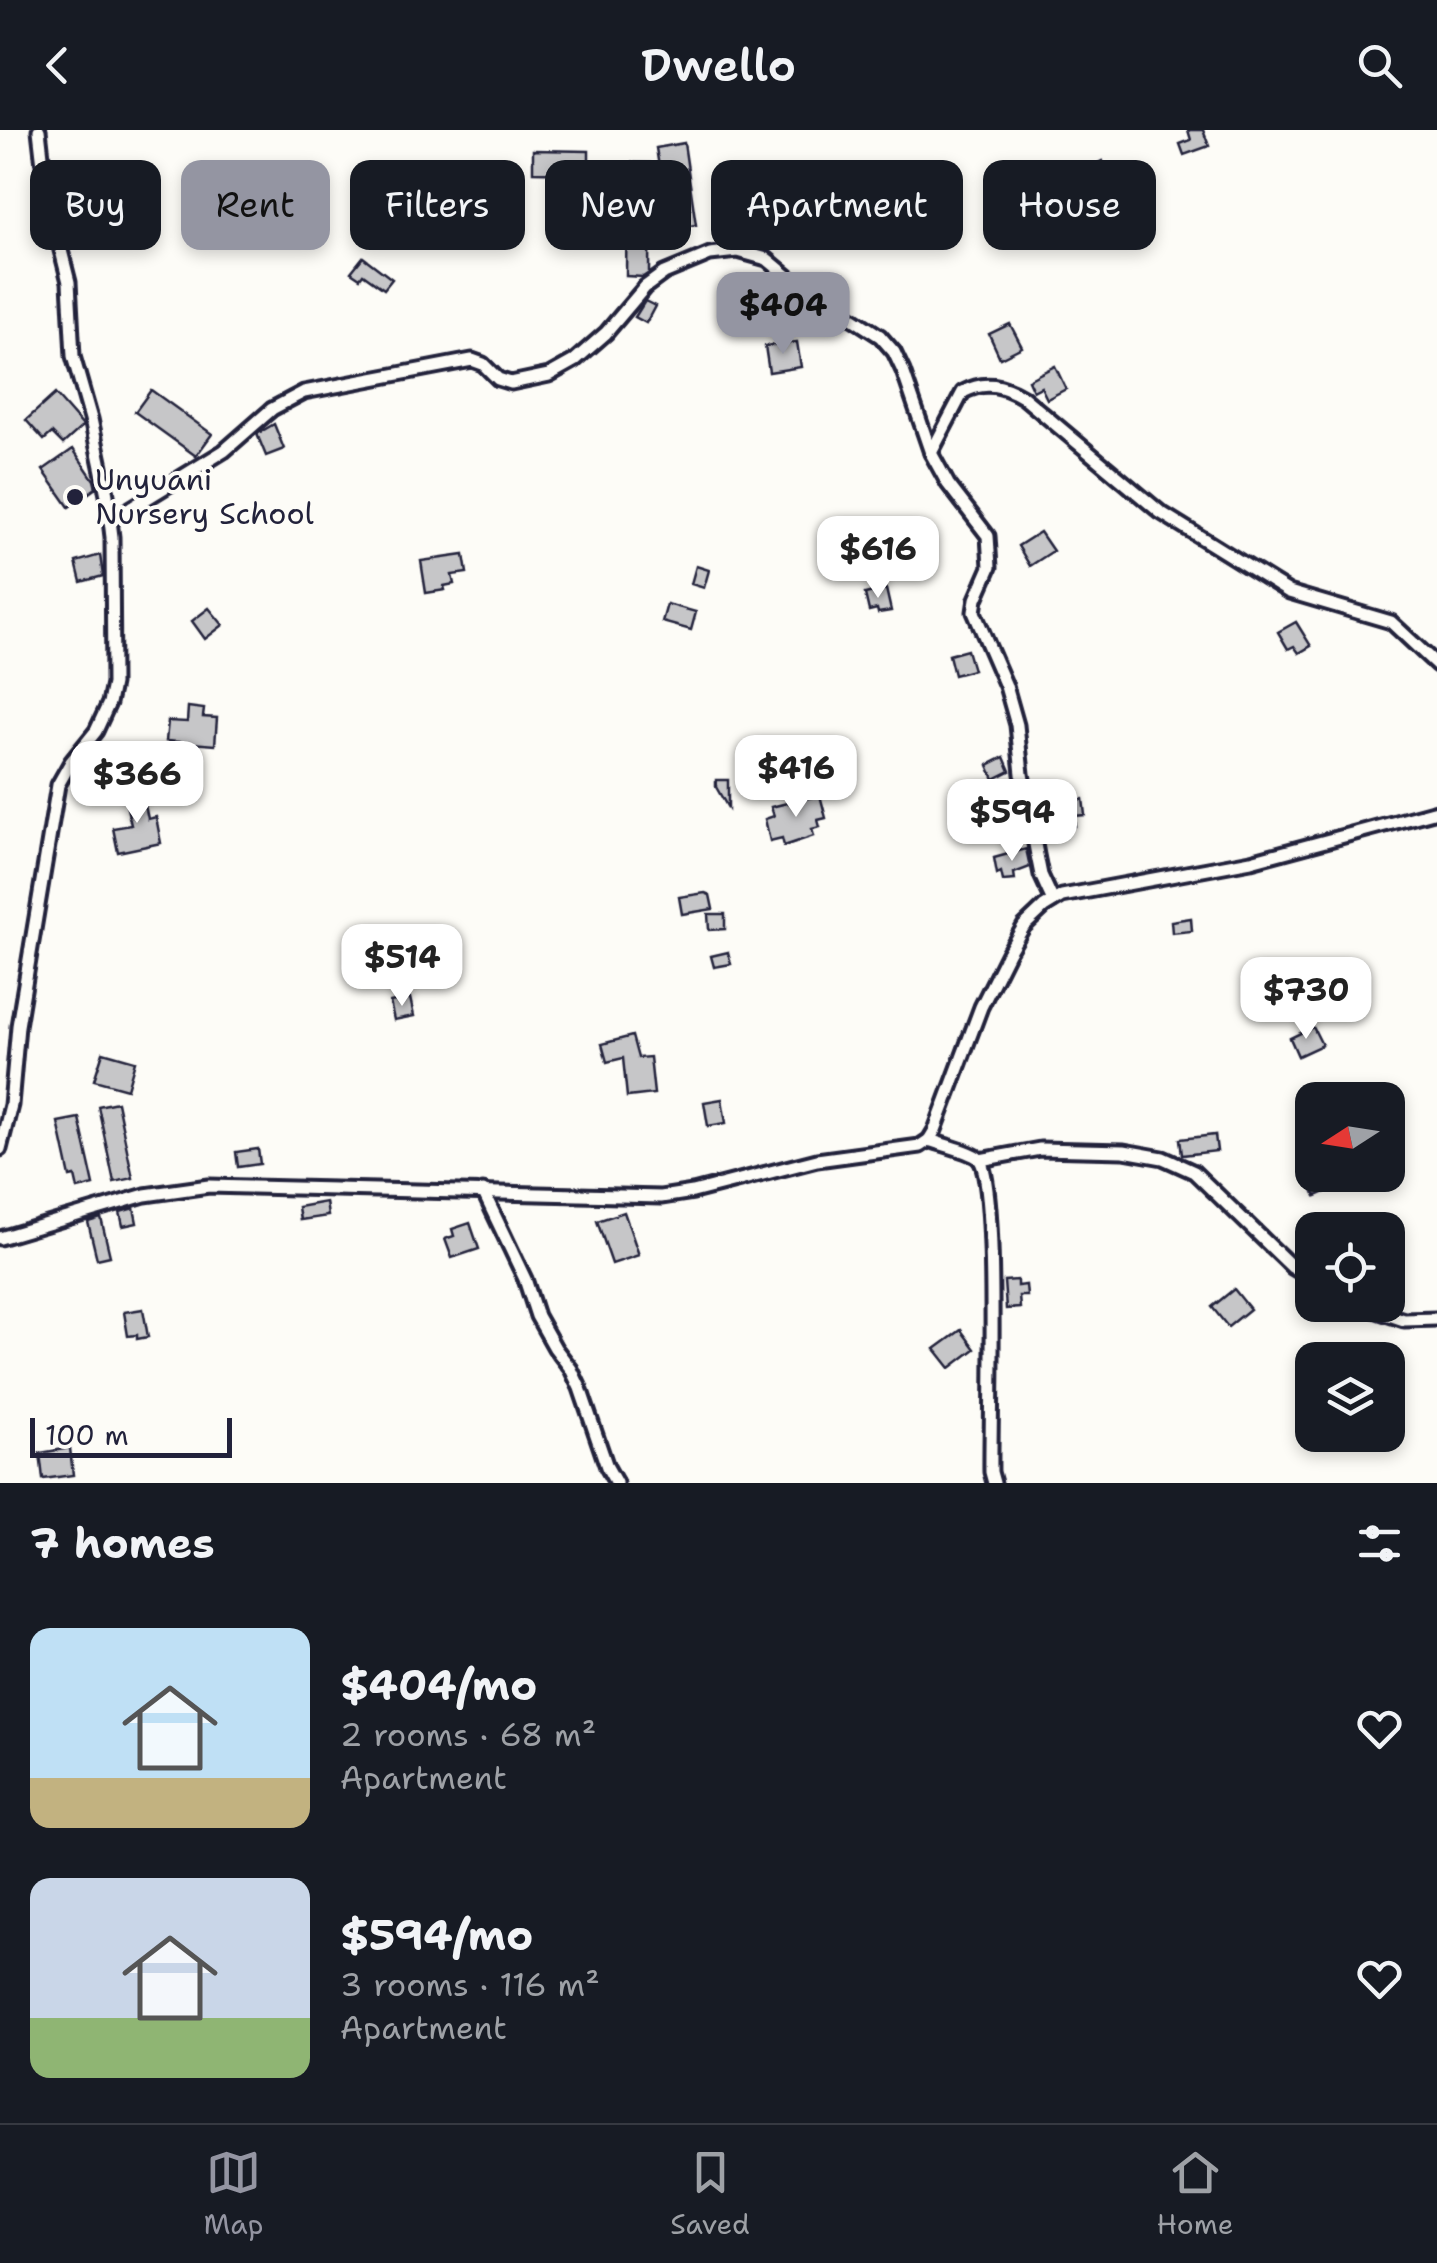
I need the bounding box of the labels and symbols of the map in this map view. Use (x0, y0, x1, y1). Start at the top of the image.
pin: $404 (724, 272, 842, 357)
place label: Unyuani Nursery School (95, 459, 314, 534)
marker: Unyuani Nursery School (64, 486, 86, 508)
pin: $616 (819, 516, 937, 601)
pin: $416 (737, 735, 855, 820)
pin: $366 (78, 741, 196, 826)
pin: $594 (953, 779, 1071, 864)
pin: $514 (343, 924, 461, 1009)
pin: $730 (1247, 957, 1365, 1042)
north arrow (1295, 1082, 1405, 1192)
scale bar (30, 1413, 232, 1458)

